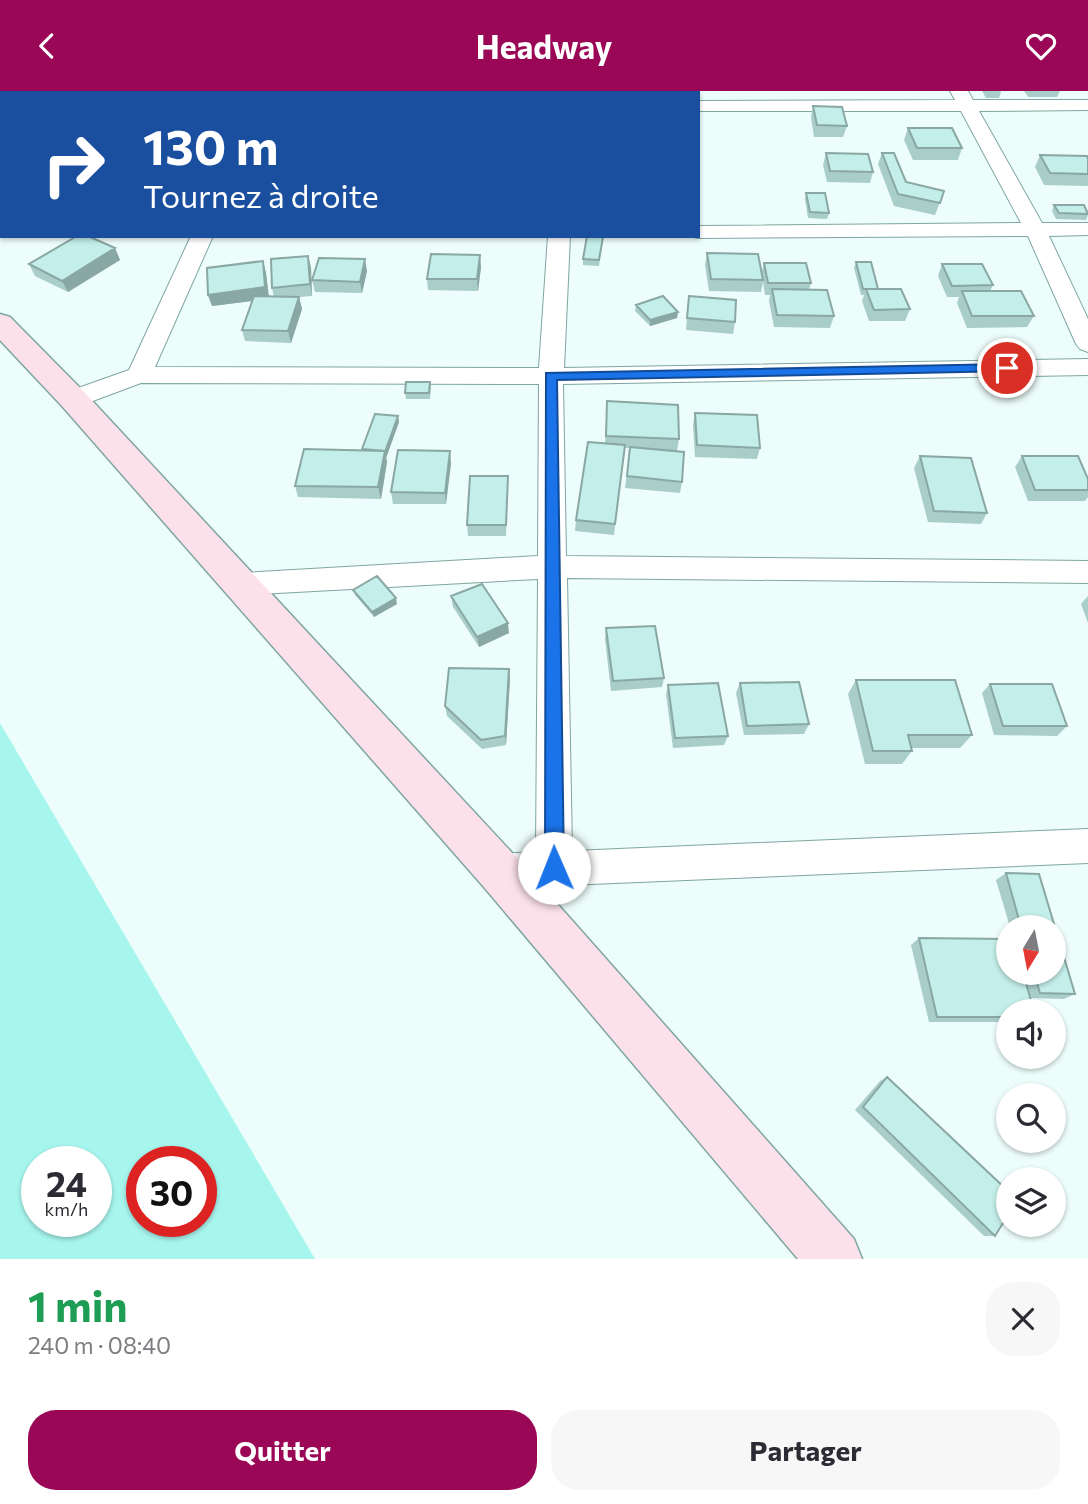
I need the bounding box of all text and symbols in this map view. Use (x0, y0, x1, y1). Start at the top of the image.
text: Headway (476, 26, 612, 66)
icon: back (28, 27, 66, 65)
icon: heart (1022, 27, 1060, 65)
text: 130 m (143, 115, 278, 175)
icon: right (28, 119, 119, 210)
text: Tournez à droite (143, 175, 379, 215)
pin (977, 338, 1037, 398)
icon: arrive (988, 349, 1026, 387)
position arrow (517, 831, 591, 905)
north arrow (996, 915, 1066, 985)
map controls (996, 915, 1066, 1237)
button: sound (996, 999, 1066, 1069)
button: search (996, 1083, 1066, 1153)
speed limit sign: 30 (126, 1146, 217, 1237)
text: 24 (46, 1161, 87, 1204)
button: layers (996, 1167, 1066, 1237)
text: km/h (45, 1198, 88, 1220)
text: 1 min (28, 1279, 128, 1331)
button: close (986, 1282, 1060, 1356)
text: 240 m · 08:40 (28, 1331, 171, 1359)
button: Quitter (28, 1410, 537, 1490)
button: Partager (551, 1410, 1060, 1490)

